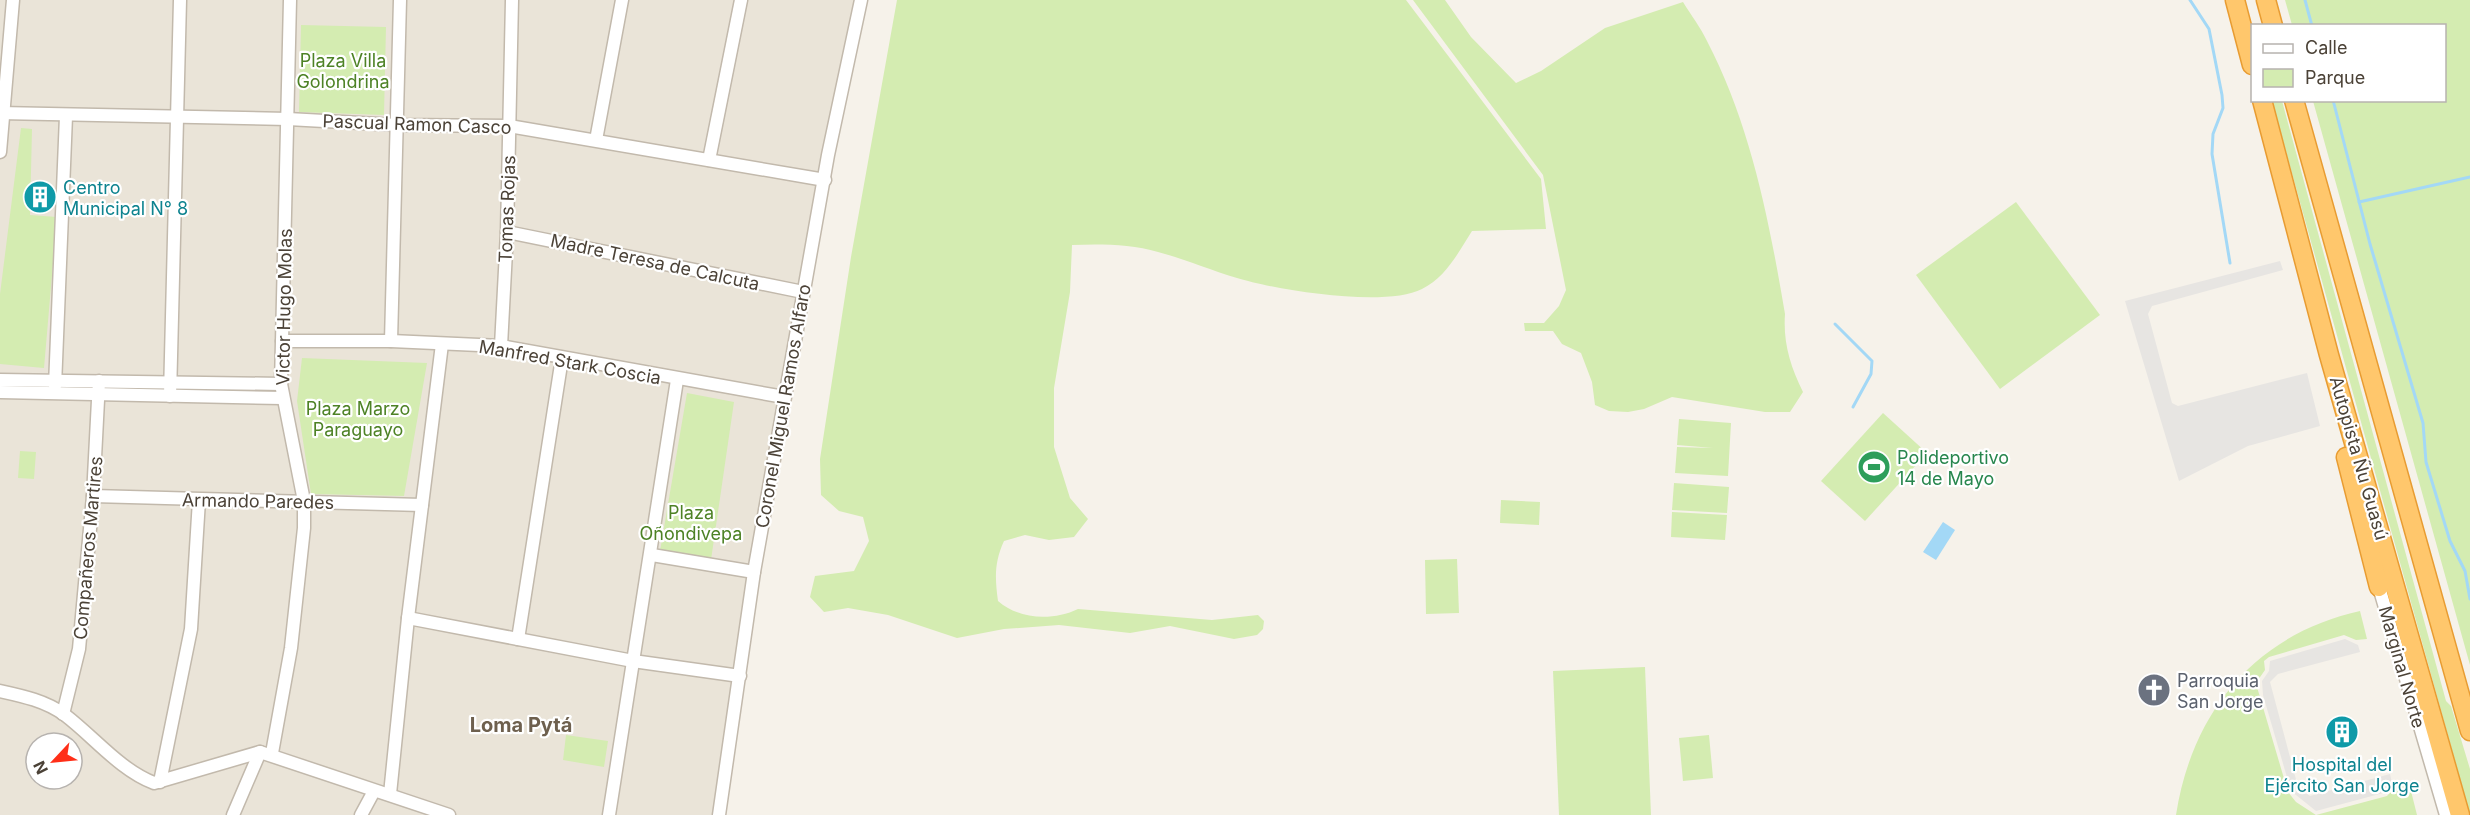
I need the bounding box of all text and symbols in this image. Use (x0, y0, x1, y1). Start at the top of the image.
legend (2251, 24, 2446, 102)
text: Calle (2305, 37, 2347, 58)
park label: Plaza Villa Golondrina (296, 50, 390, 92)
text: Parque (2305, 67, 2365, 88)
street label: Pascual Ramon Casco (322, 110, 512, 138)
street label: Tomas Rojas (495, 155, 519, 263)
place label: Centro Municipal N° 8 (63, 177, 188, 219)
building icon: Centro Municipal N° 8 (22, 179, 58, 215)
street label: Victor Hugo Molas (272, 228, 296, 386)
street label: Madre Teresa de Calcuta (549, 230, 761, 294)
street label: Coronel Miguel Ramos Alfaro (751, 282, 815, 530)
street label: Manfred Stark Coscia (477, 336, 663, 388)
street label: Autopista Ñu Guasú (2326, 374, 2393, 542)
park label: Plaza Marzo Paraguayo (306, 398, 410, 440)
place label: Polideportivo 14 de Mayo (1897, 447, 2009, 489)
sports icon: Polideportivo 14 de Mayo (1856, 449, 1892, 485)
street label: Compañeros Martires (70, 455, 106, 641)
street label: Armando Paredes (182, 489, 334, 513)
park label: Plaza Oñondivepa (640, 502, 742, 544)
street label: Marginal Norte (2375, 604, 2429, 730)
place label: Parroquia San Jorge (2177, 670, 2263, 712)
church icon: Parroquia San Jorge (2136, 672, 2172, 708)
district label: Loma Pytá (470, 713, 572, 737)
building icon: Hospital del Ejército San Jorge (2324, 714, 2360, 750)
north arrow (24, 731, 84, 791)
place label: Hospital del Ejército San Jorge (2265, 754, 2419, 796)
text: N (29, 758, 52, 777)

